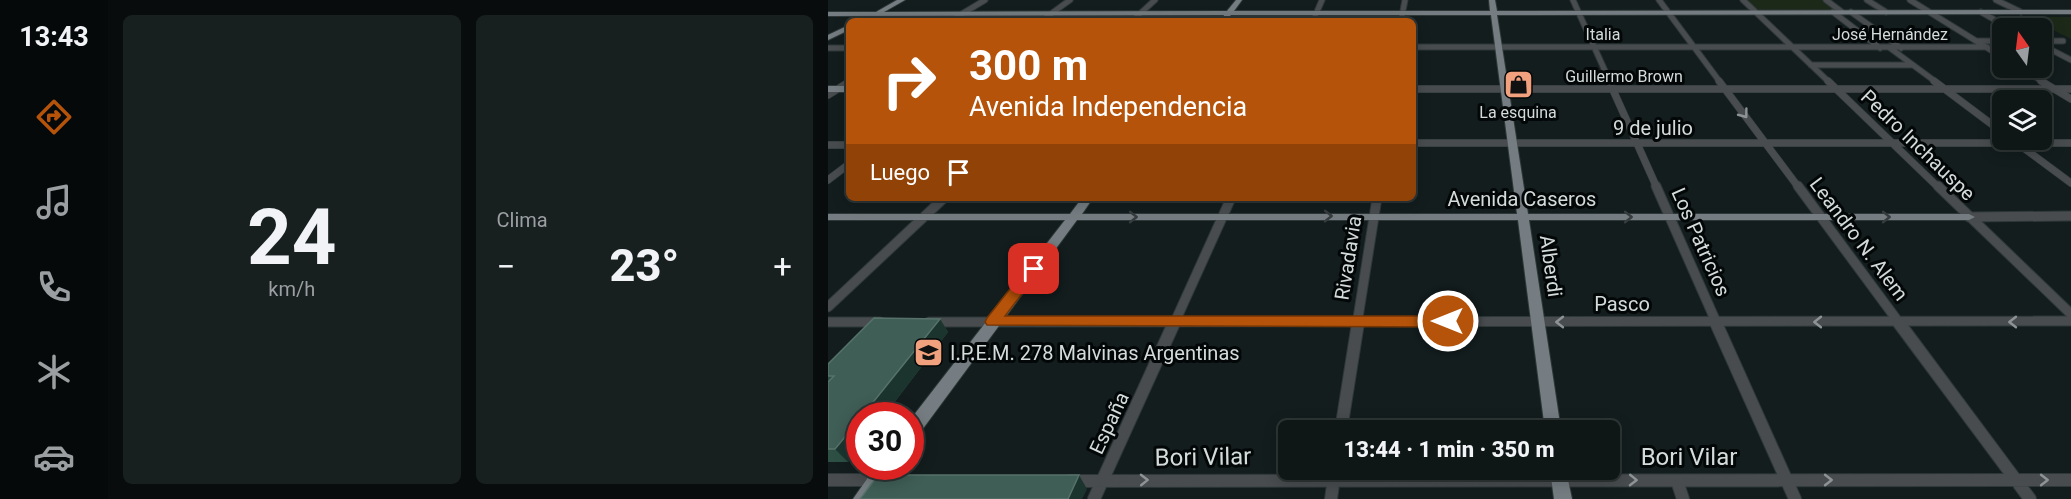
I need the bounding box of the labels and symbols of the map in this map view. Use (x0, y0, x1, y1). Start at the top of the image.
north arrow (1992, 18, 2052, 78)
street label: Italia (1586, 25, 1620, 44)
street label: José Hernández (1832, 25, 1948, 44)
street label: Guillermo Brown (1565, 67, 1683, 86)
shop icon: La esquina (1502, 68, 1534, 100)
street label: Pedro Inchauspe (1856, 84, 1980, 206)
place label: La esquina (1479, 103, 1557, 122)
one-way arrow (1737, 108, 1748, 119)
street label: 9 de julio (1613, 116, 1693, 140)
street label: Leandro N. Alem (1805, 173, 1913, 305)
street label: Los Patricios (1666, 184, 1736, 300)
street label: Avenida Caseros (1448, 187, 1596, 211)
one-way arrow (1323, 210, 1332, 222)
one-way arrow (1128, 211, 1137, 223)
one-way arrow (1623, 211, 1632, 223)
one-way arrow (1881, 211, 1890, 223)
street label: Rivadavia (1329, 214, 1367, 302)
street label: Alberdi (1535, 233, 1567, 299)
pin (1008, 243, 1059, 294)
position arrow (1416, 289, 1480, 353)
street label: Pasco (1594, 292, 1650, 316)
one-way arrow (1555, 316, 1564, 328)
one-way arrow (1813, 316, 1822, 328)
one-way arrow (2008, 316, 2017, 328)
school or university icon: I.P.E.M. 278 Malvinas Argentinas (913, 337, 945, 369)
place label: I.P.E.M. 278 Malvinas Argentinas (950, 341, 1240, 365)
street label: España (1084, 388, 1134, 458)
speed limit sign: 30 (846, 402, 924, 480)
street label: Bori Vilar (1154, 442, 1252, 472)
street label: Bori Vilar (1641, 443, 1737, 471)
one-way arrow (1140, 474, 1149, 486)
one-way arrow (1629, 474, 1638, 486)
one-way arrow (1824, 474, 1833, 486)
one-way arrow (2040, 474, 2049, 486)

